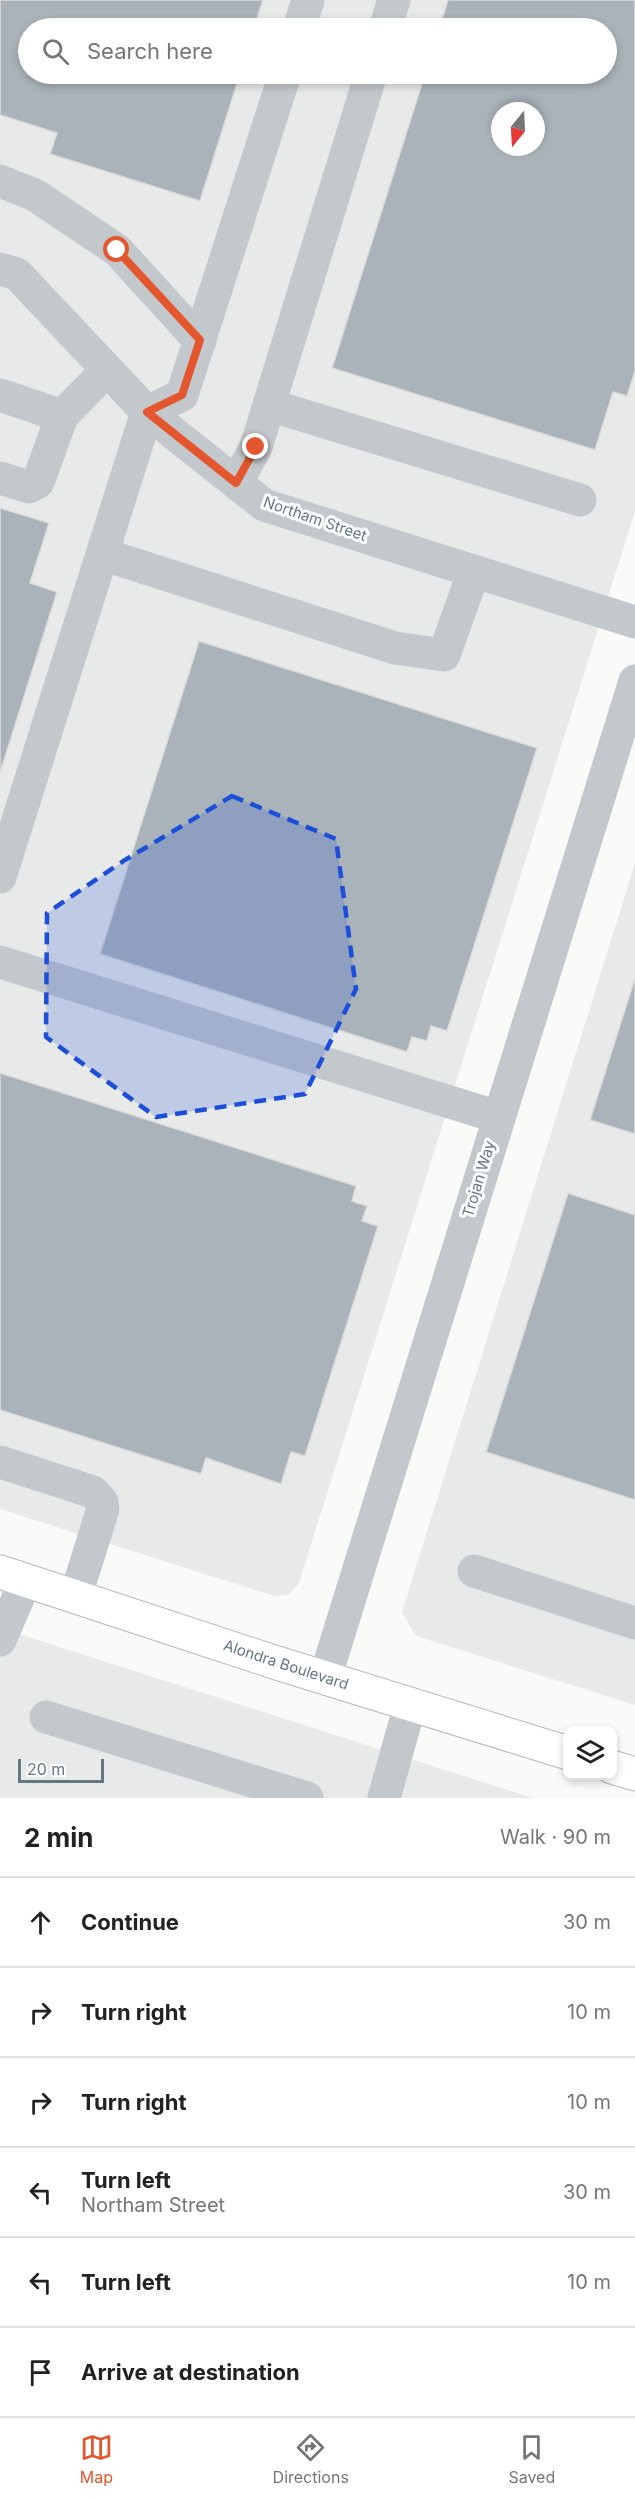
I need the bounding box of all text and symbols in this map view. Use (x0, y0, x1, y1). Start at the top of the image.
search box (18, 18, 617, 84)
icon: search (39, 35, 72, 68)
text: Search here (87, 38, 213, 64)
north arrow (491, 102, 545, 156)
route start (103, 236, 129, 262)
route end (242, 433, 268, 459)
street label: Northam Street (261, 492, 369, 545)
street label: Trojan Way (458, 1138, 499, 1219)
street label: Alondra Boulevard (221, 1635, 351, 1694)
map controls (563, 1726, 617, 1780)
button: layers (563, 1726, 617, 1780)
scale bar (18, 1756, 104, 1784)
text: 20 m (27, 1759, 65, 1779)
text: 2 min (24, 1822, 94, 1853)
text: Walk · 90 m (500, 1825, 611, 1849)
icon: ahead (24, 1906, 57, 1939)
text: Continue (81, 1909, 179, 1935)
text: 30 m (563, 1910, 611, 1934)
icon: right (24, 1996, 57, 2029)
text: Turn right (81, 1999, 187, 2025)
text: 10 m (567, 2000, 611, 2024)
icon: right (24, 2086, 57, 2119)
text: Turn right (81, 2089, 187, 2115)
text: 10 m (567, 2090, 611, 2114)
text: Turn left (81, 2167, 171, 2193)
icon: left (24, 2176, 57, 2209)
text: 30 m (563, 2180, 611, 2204)
text: Northam Street (81, 2193, 225, 2217)
icon: left (24, 2266, 57, 2299)
text: Turn left (81, 2269, 171, 2295)
text: 10 m (567, 2270, 611, 2294)
icon: arrive (24, 2356, 57, 2389)
text: Arrive at destination (81, 2359, 300, 2385)
tab: Map (80, 2431, 113, 2487)
tab: Directions (273, 2431, 349, 2487)
tab: Saved (508, 2431, 555, 2487)

